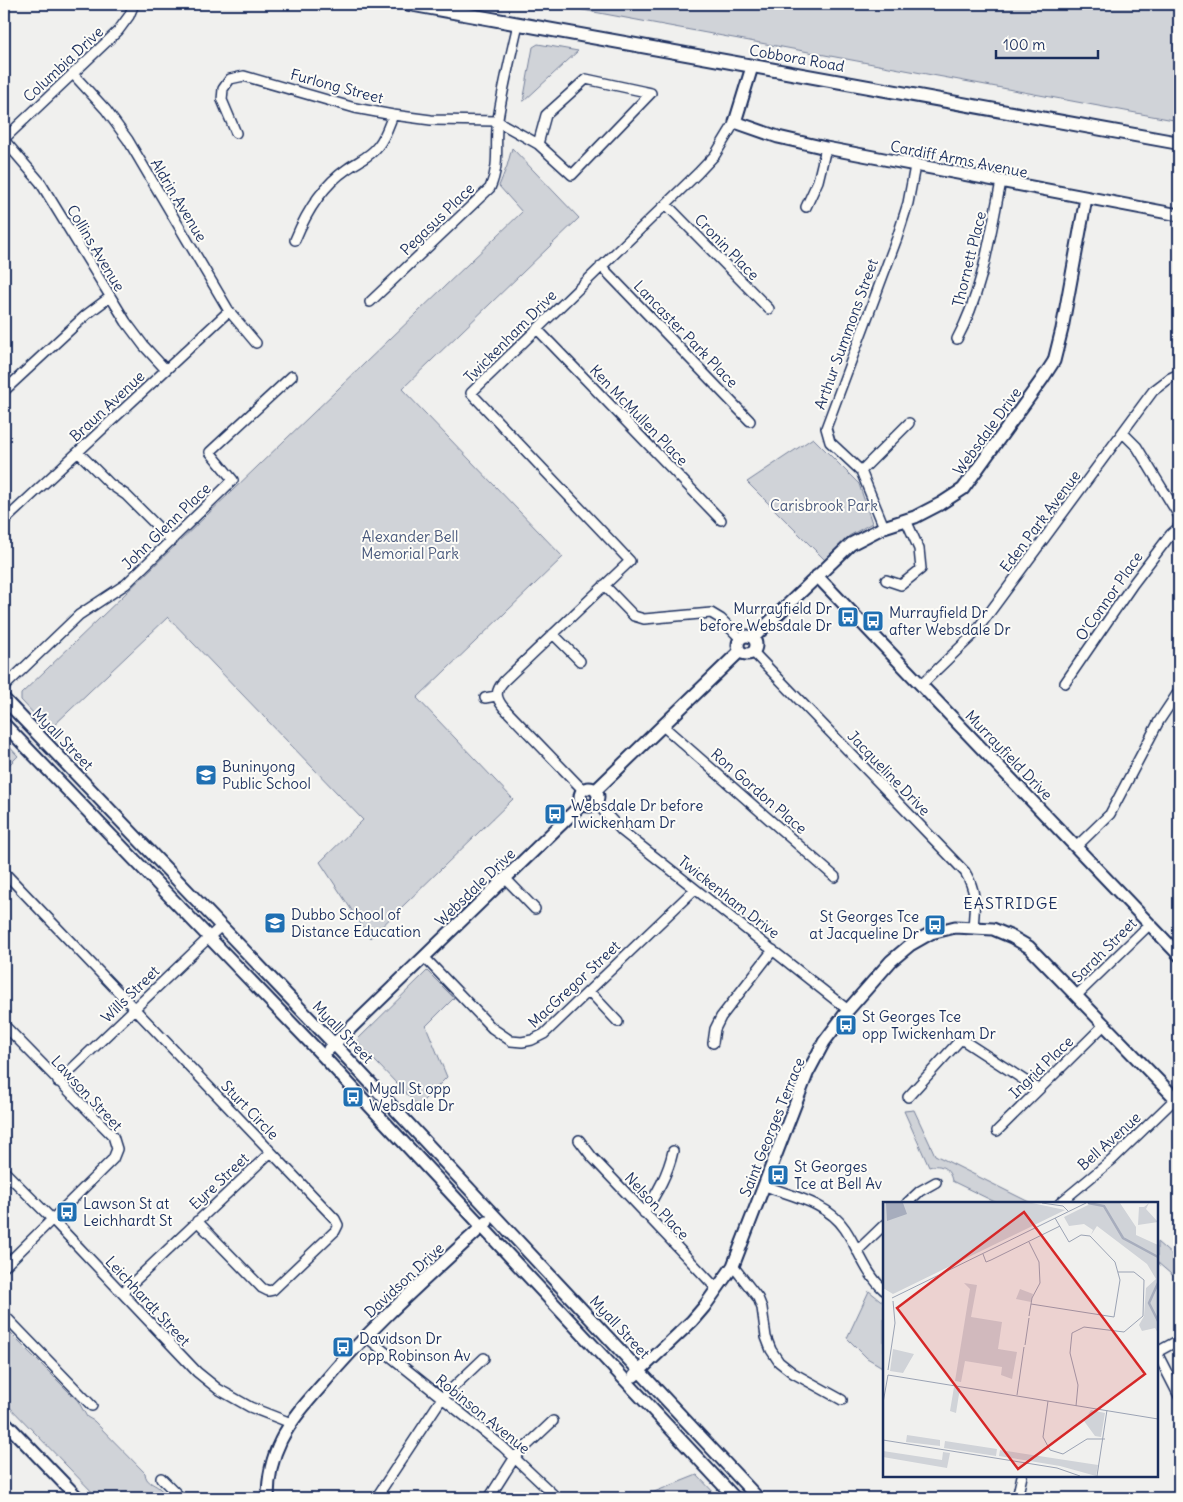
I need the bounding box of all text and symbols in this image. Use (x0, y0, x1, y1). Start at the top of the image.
street label: Columbia Drive (19, 22, 107, 106)
scale bar (996, 28, 1098, 60)
text: 100 m (1003, 35, 1045, 54)
street label: Cobbora Road (748, 40, 846, 76)
street label: Furlong Street (289, 64, 385, 108)
street label: Cardiff Arms Avenue (889, 136, 1029, 182)
street label: Aldrin Avenue (147, 155, 211, 245)
street label: Pegasus Place (396, 179, 478, 259)
street label: Collins Avenue (63, 201, 129, 295)
street label: Thornett Place (948, 209, 990, 309)
street label: Cronin Place (691, 210, 763, 284)
street label: Arthur Summons Street (810, 256, 882, 412)
street label: Lancaster Park Place (630, 276, 742, 392)
street label: Twickenham Drive (460, 286, 560, 386)
street label: Ken McMullen Place (586, 361, 692, 469)
street label: Braun Avenue (66, 366, 148, 446)
street label: Websdale Drive (949, 383, 1025, 479)
street label: Eden Park Avenue (996, 466, 1084, 576)
street label: John Glenn Place (118, 479, 214, 573)
park label: Carisbrook Park (770, 496, 878, 515)
park label: Alexander Bell Memorial Park (361, 527, 459, 563)
street label: O'Connor Place (1071, 548, 1147, 644)
place label: Murrayfield Dr before Websdale Dr (700, 599, 832, 635)
place label: Murrayfield Dr after Websdale Dr (889, 603, 1011, 639)
bus stop icon: Murrayfield Dr before Websdale Dr (836, 605, 860, 629)
bus stop icon: Murrayfield Dr after Websdale Dr (861, 609, 885, 633)
street label: Myall Street (29, 704, 97, 774)
street label: Murrayfield Drive (961, 706, 1057, 804)
street label: Jacqueline Drive (844, 726, 934, 820)
street label: Ron Gordon Place (707, 744, 811, 838)
place label: Buninyong Public School (222, 757, 311, 793)
school or university icon: Buninyong Public School (194, 763, 218, 787)
place label: Websdale Dr before Twickenham Dr (571, 796, 703, 832)
bus stop icon: Websdale Dr before Twickenham Dr (543, 802, 567, 826)
street label: Websdale Drive (431, 844, 519, 930)
street label: Twickenham Drive (675, 852, 783, 942)
district label: EASTRIDGE (963, 893, 1059, 913)
place label: Dubbo School of Distance Education (291, 905, 421, 941)
place label: St Georges Tce at Jacqueline Dr (809, 907, 919, 943)
school or university icon: Dubbo School of Distance Education (263, 911, 287, 935)
bus stop icon: St Georges Tce at Jacqueline Dr (923, 913, 947, 937)
street label: Sarah Street (1068, 914, 1140, 986)
street label: MacGregor Street (524, 936, 624, 1032)
street label: Wills Street (97, 961, 163, 1027)
street label: Myall Street (309, 997, 377, 1067)
place label: St Georges Tce opp Twickenham Dr (862, 1007, 996, 1043)
bus stop icon: St Georges Tce opp Twickenham Dr (834, 1013, 858, 1037)
street label: Ingrid Place (1005, 1032, 1077, 1102)
street label: Lawson Street (47, 1051, 127, 1135)
street label: Saint Georges Terrace (735, 1055, 809, 1199)
street label: Sturt Circle (217, 1076, 283, 1144)
place label: Myall St opp Websdale Dr (369, 1079, 454, 1115)
bus stop icon: Myall St opp Websdale Dr (341, 1085, 365, 1109)
street label: Bell Avenue (1073, 1108, 1145, 1174)
street label: Eyre Street (185, 1149, 253, 1213)
place label: St Georges Tce at Bell Av (794, 1157, 882, 1193)
bus stop icon: St Georges Tce at Bell Av (766, 1163, 790, 1187)
street label: Nelson Place (621, 1168, 693, 1244)
place label: Lawson St at Leichhardt St (83, 1194, 172, 1230)
bus stop icon: Lawson St at Leichhardt St (55, 1200, 79, 1224)
inset map (883, 1202, 1158, 1477)
street label: Davidson Drive (360, 1238, 448, 1322)
street label: Leichhardt Street (101, 1252, 195, 1350)
street label: Myall Street (586, 1291, 654, 1363)
place label: Davidson Dr opp Robinson Av (359, 1329, 471, 1365)
bus stop icon: Davidson Dr opp Robinson Av (331, 1335, 355, 1359)
street label: Robinson Avenue (432, 1370, 534, 1458)

